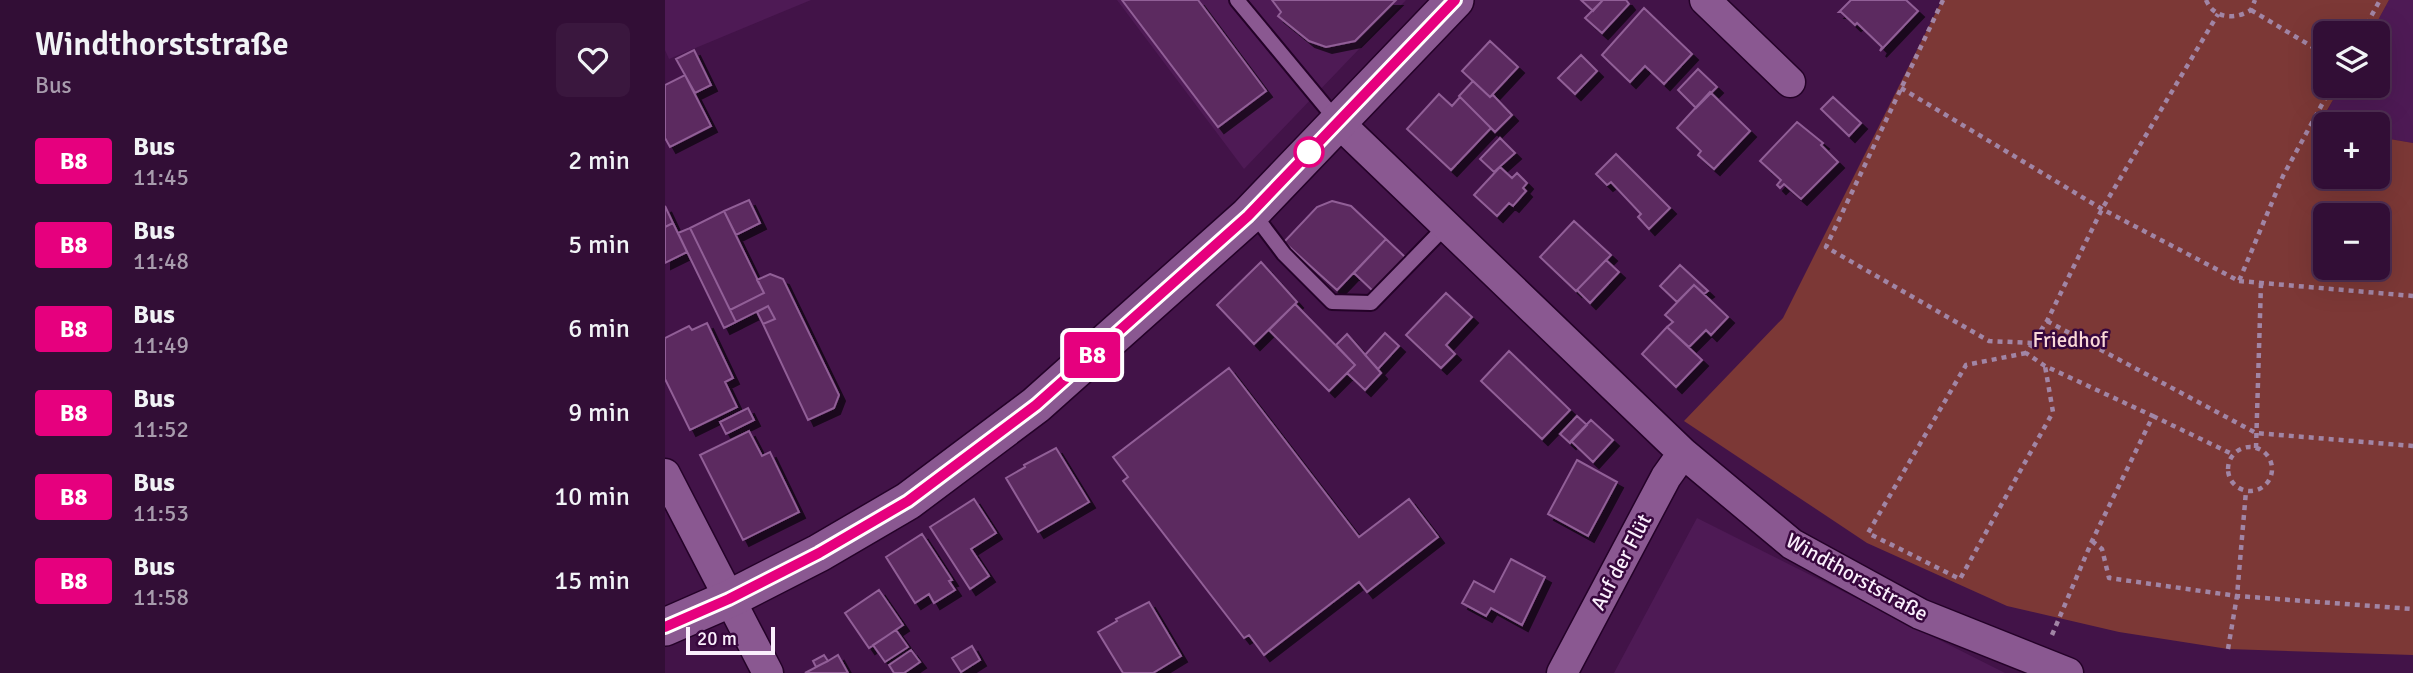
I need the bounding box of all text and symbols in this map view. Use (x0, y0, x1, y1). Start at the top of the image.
map controls (2313, 21, 2390, 280)
button: layers (2313, 21, 2390, 98)
button: heart (556, 23, 630, 97)
text: Windthorststraße (35, 24, 289, 65)
text: Bus (35, 71, 72, 100)
button: + (2313, 112, 2390, 189)
text: Bus (133, 131, 175, 163)
unlabelled marker (1294, 137, 1324, 167)
text: 2 min (568, 145, 630, 177)
text: B8 (60, 146, 87, 176)
text: 11:45 (133, 163, 189, 192)
button: − (2313, 203, 2390, 280)
text: Bus (133, 215, 175, 247)
text: 5 min (568, 229, 630, 261)
text: B8 (60, 230, 87, 260)
text: 11:48 (133, 247, 189, 276)
text: Bus (133, 299, 175, 331)
text: 6 min (568, 313, 630, 345)
text: B8 (60, 314, 87, 344)
park label: Friedhof (2032, 327, 2109, 353)
text: 11:49 (133, 331, 189, 360)
line badge: B8 (1061, 332, 1123, 378)
text: B8 (1078, 340, 1106, 370)
text: Bus (133, 383, 175, 415)
text: 9 min (568, 397, 630, 429)
text: B8 (60, 398, 87, 428)
text: 11:52 (133, 415, 189, 444)
text: Bus (133, 467, 175, 499)
text: 10 min (554, 481, 630, 513)
text: B8 (60, 482, 87, 512)
text: 11:53 (133, 499, 189, 528)
street label: Auf der Flüt (1585, 509, 1657, 615)
street label: Windthorststraße (1781, 527, 1933, 627)
text: Bus (133, 551, 175, 583)
text: 15 min (554, 565, 630, 597)
text: B8 (60, 566, 87, 596)
text: 11:58 (133, 583, 189, 612)
scale bar (686, 624, 775, 656)
text: 20 m (697, 627, 737, 651)

